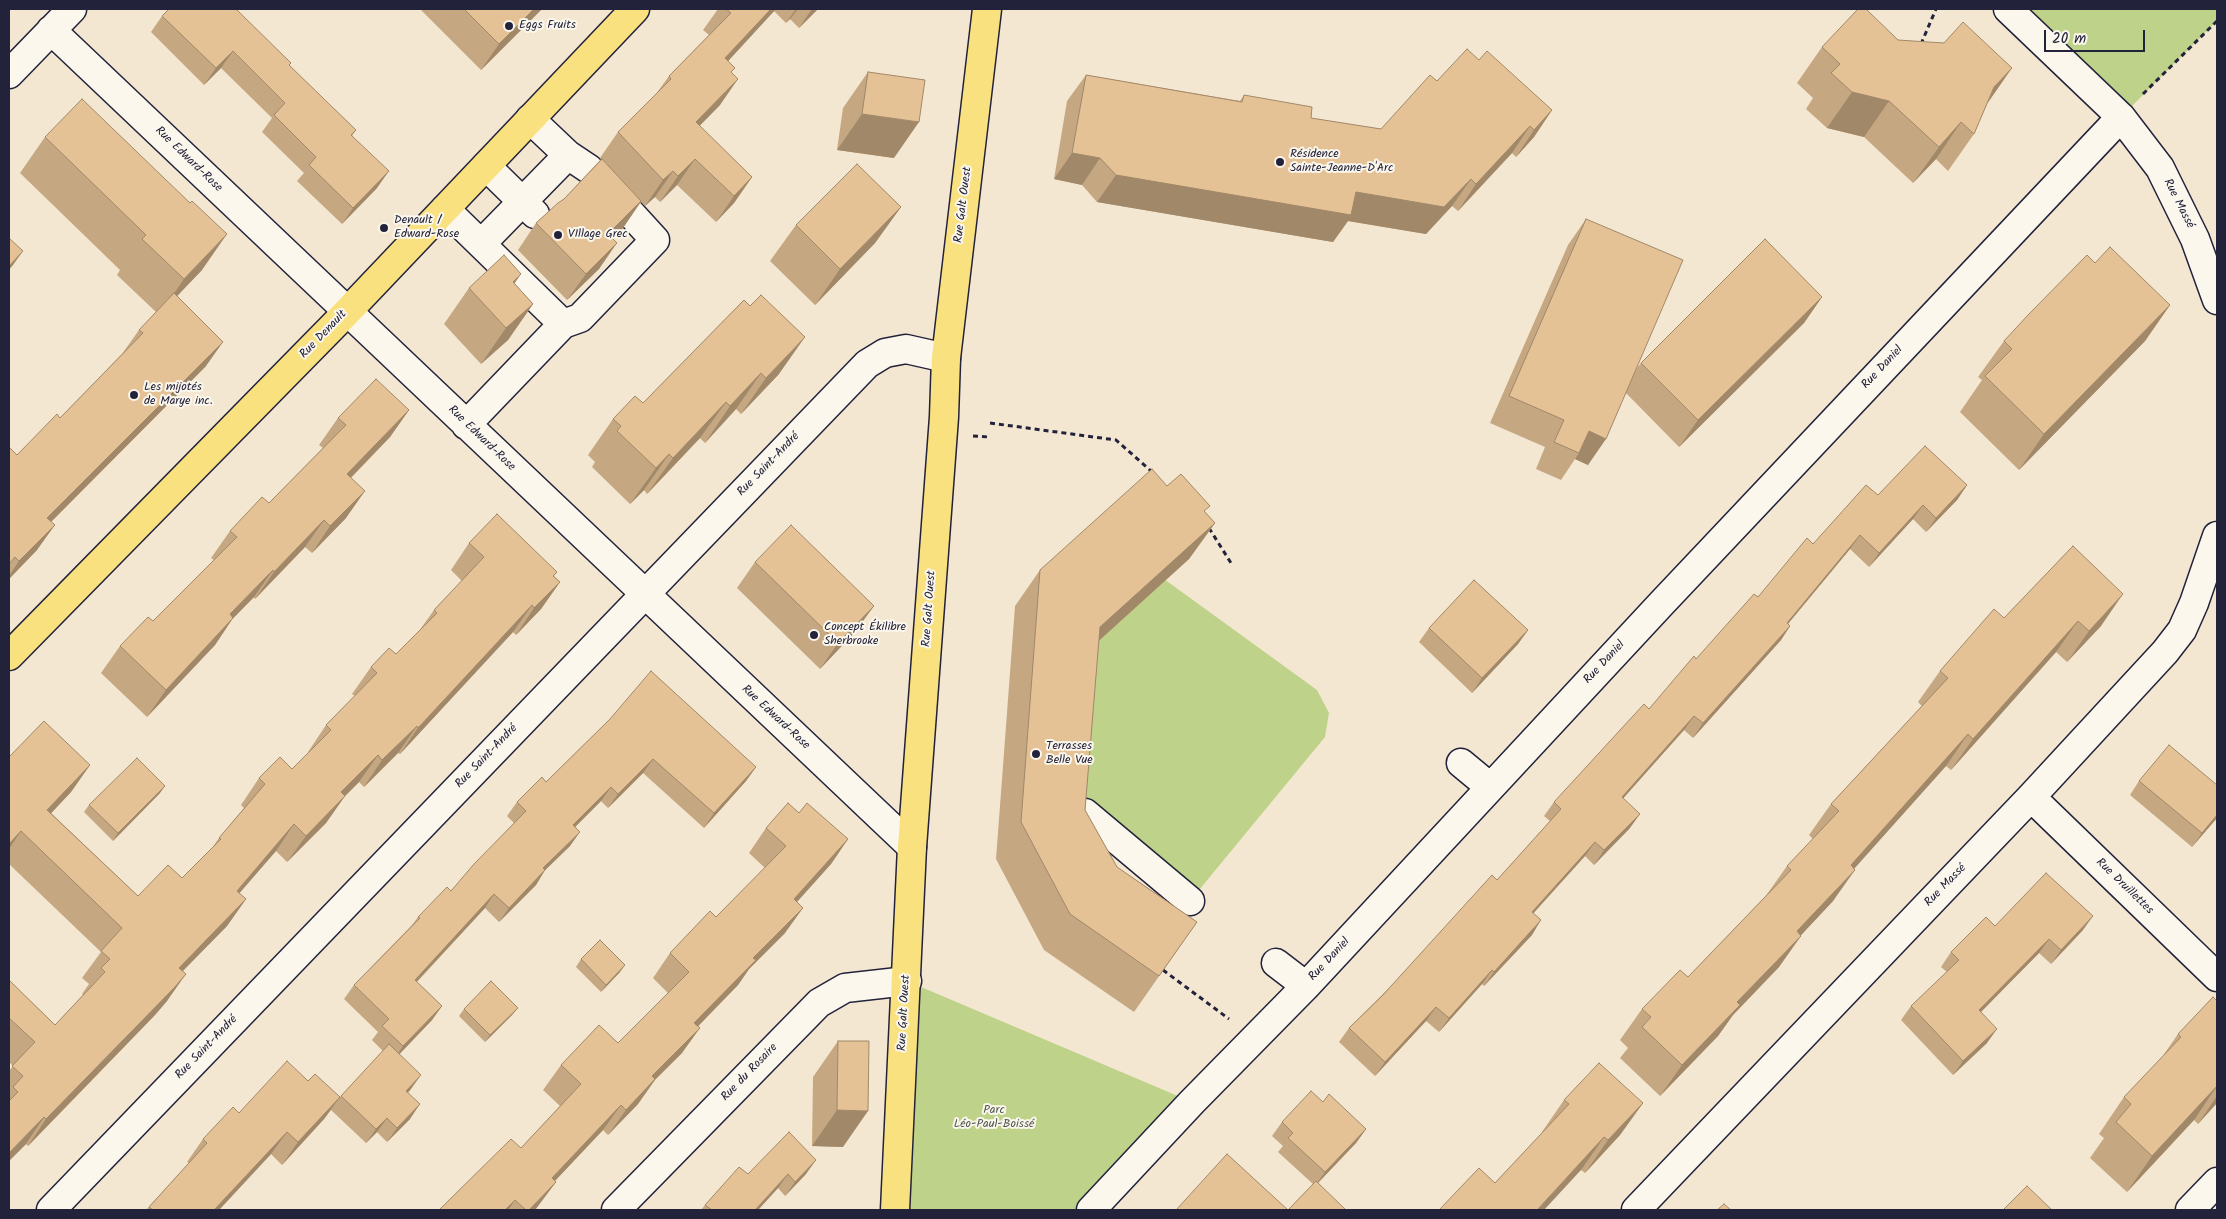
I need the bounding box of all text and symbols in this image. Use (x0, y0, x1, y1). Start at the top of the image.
place label: Eggs Fruits (519, 19, 576, 33)
marker: Eggs Fruits (503, 20, 515, 32)
scale bar (2046, 20, 2147, 52)
text: 20 m (2052, 27, 2086, 51)
street label: Rue Edward-Rose (151, 124, 225, 196)
place label: Résidence Sainte-Jeanne-D'Arc (1290, 148, 1393, 176)
marker: Résidence Sainte-Jeanne-D'Arc (1274, 156, 1286, 168)
street label: Rue Galt Ouest (952, 166, 976, 244)
street label: Rue Massé (2159, 177, 2197, 231)
place label: Denault / Edward-Rose (394, 214, 459, 242)
marker: Denault / Edward-Rose (378, 222, 390, 234)
place label: VIllage Grec (568, 228, 628, 242)
marker: VIllage Grec (552, 229, 564, 241)
street label: Rue Denault (297, 308, 351, 362)
street label: Rue Daniel (1859, 343, 1907, 393)
place label: Les mijotés de Marye inc. (144, 381, 213, 409)
marker: Les mijotés de Marye inc. (128, 389, 140, 401)
street label: Rue Edward-Rose (444, 403, 518, 475)
street label: Rue Saint-André (735, 430, 803, 500)
street label: Rue Galt Ouest (920, 570, 940, 648)
place label: Concept Ékilibre Sherbrooke (824, 621, 906, 649)
marker: Concept Ékilibre Sherbrooke (808, 629, 820, 641)
street label: Rue Daniel (1581, 638, 1629, 688)
street label: Rue Edward-Rose (738, 683, 812, 753)
street label: Rue Saint-André (453, 722, 521, 792)
place label: Terrasses Belle Vue (1046, 740, 1093, 768)
marker: Terrasses Belle Vue (1030, 748, 1042, 760)
street label: Rue Druillettes (2092, 856, 2156, 918)
street label: Rue Massé (1922, 862, 1970, 910)
street label: Rue Daniel (1306, 935, 1354, 985)
street label: Rue Galt Ouest (896, 974, 914, 1052)
street label: Rue Saint-André (173, 1013, 241, 1083)
street label: Rue du Rosaire (719, 1041, 781, 1105)
park label: Parc Léo-Paul-Boissé (954, 1104, 1034, 1132)

